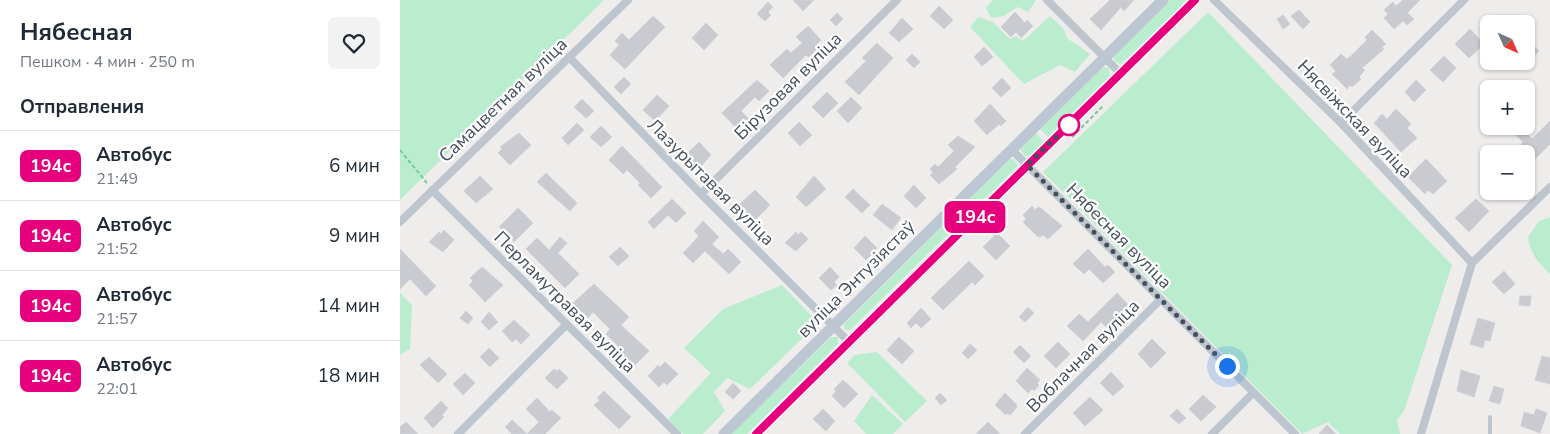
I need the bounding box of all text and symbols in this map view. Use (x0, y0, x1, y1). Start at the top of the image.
north arrow (1480, 15, 1535, 70)
map controls (1480, 15, 1535, 200)
text: Нябесная (20, 16, 133, 48)
button: heart (328, 17, 380, 69)
street label: Бірузовая вуліца (729, 27, 847, 145)
street label: Самацветная вуліца (434, 32, 572, 168)
text: Пешком · 4 мин · 250 m (20, 51, 195, 73)
street label: Нясвіжская вуліца (1292, 54, 1418, 184)
button: + (1480, 80, 1535, 135)
text: Отправления (20, 94, 144, 120)
street label: Лазурытавая вуліца (642, 113, 780, 251)
unlabelled marker (1058, 114, 1080, 136)
text: Автобус (96, 142, 172, 168)
button: − (1480, 145, 1535, 200)
text: 6 мин (329, 153, 380, 179)
text: 194с (30, 154, 71, 178)
text: 21:49 (96, 168, 138, 190)
street label: Нябесная вуліца (1061, 178, 1177, 294)
line badge: 194с (940, 201, 1010, 233)
text: 194с (954, 205, 996, 229)
text: Автобус (96, 212, 172, 238)
street label: вуліца Энтузіястаў (792, 215, 920, 343)
text: 9 мин (329, 223, 380, 249)
text: 194с (30, 224, 71, 248)
street label: Перламутравая вуліца (489, 226, 641, 378)
text: 21:52 (96, 238, 138, 260)
text: Автобус (96, 282, 172, 308)
text: 14 мин (318, 293, 380, 319)
text: 194с (30, 294, 71, 318)
street label: Воблачная вуліца (1021, 294, 1145, 418)
text: 21:57 (96, 308, 138, 330)
text: Автобус (96, 352, 172, 378)
your location (1215, 354, 1240, 379)
text: 18 мин (318, 363, 380, 389)
text: 194с (30, 364, 71, 388)
text: 22:01 (96, 378, 138, 400)

